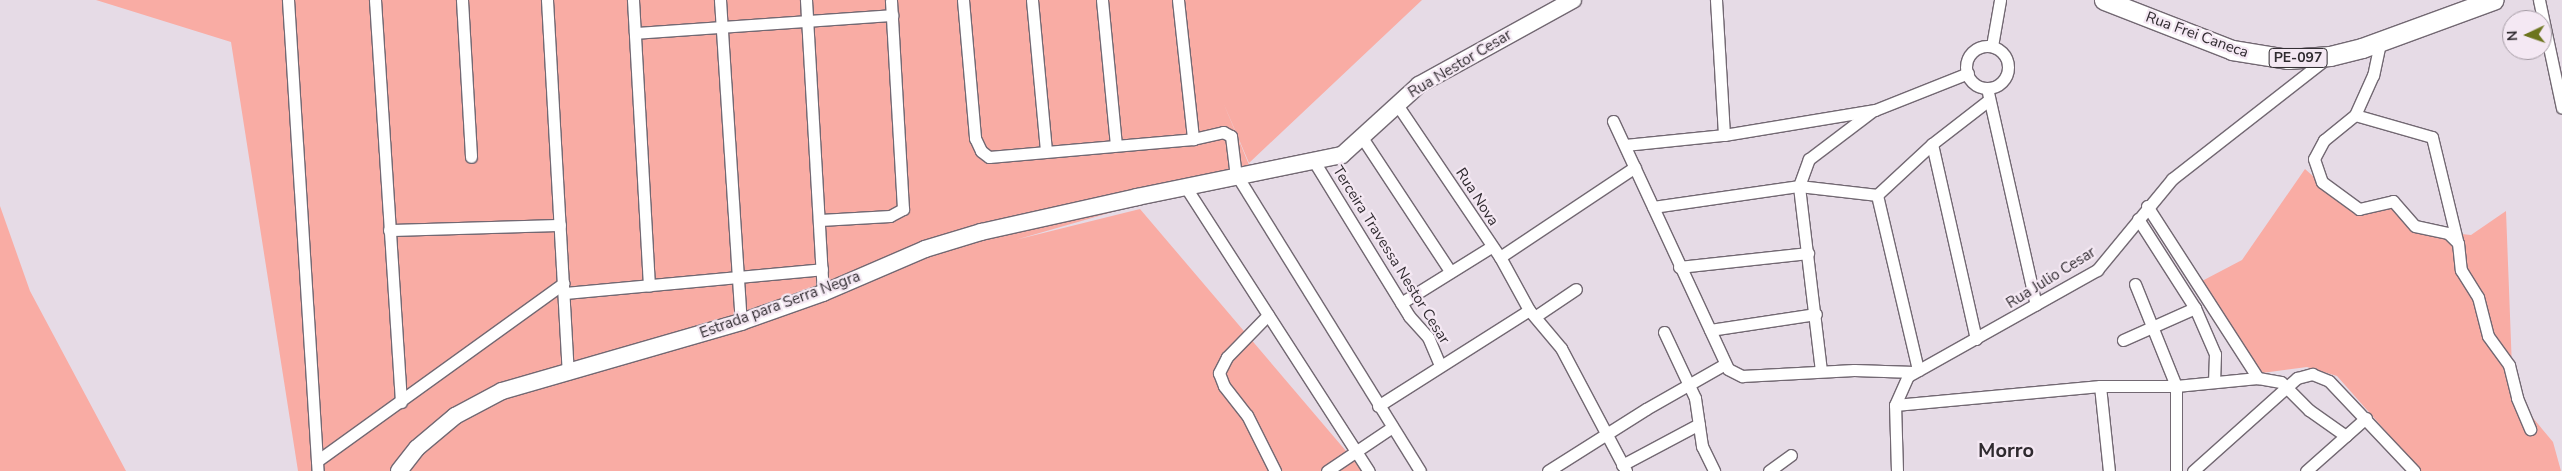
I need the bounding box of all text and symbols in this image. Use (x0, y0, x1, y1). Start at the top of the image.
street label: Rua Frei Caneca (2143, 8, 2251, 62)
north arrow (2502, 10, 2552, 60)
street label: Rua Nestor Cesar (1405, 26, 1515, 102)
text: N (2503, 30, 2522, 41)
road number: PE-097 (2268, 46, 2328, 70)
street label: Terceira Travessa Nestor Cesar (1329, 163, 1453, 347)
street label: Rua Nova (1452, 165, 1502, 229)
street label: Rua Julio Cesar (2003, 243, 2099, 313)
street label: Estrada para Serra Negra (697, 268, 863, 342)
district label: Morro (1978, 438, 2034, 462)

